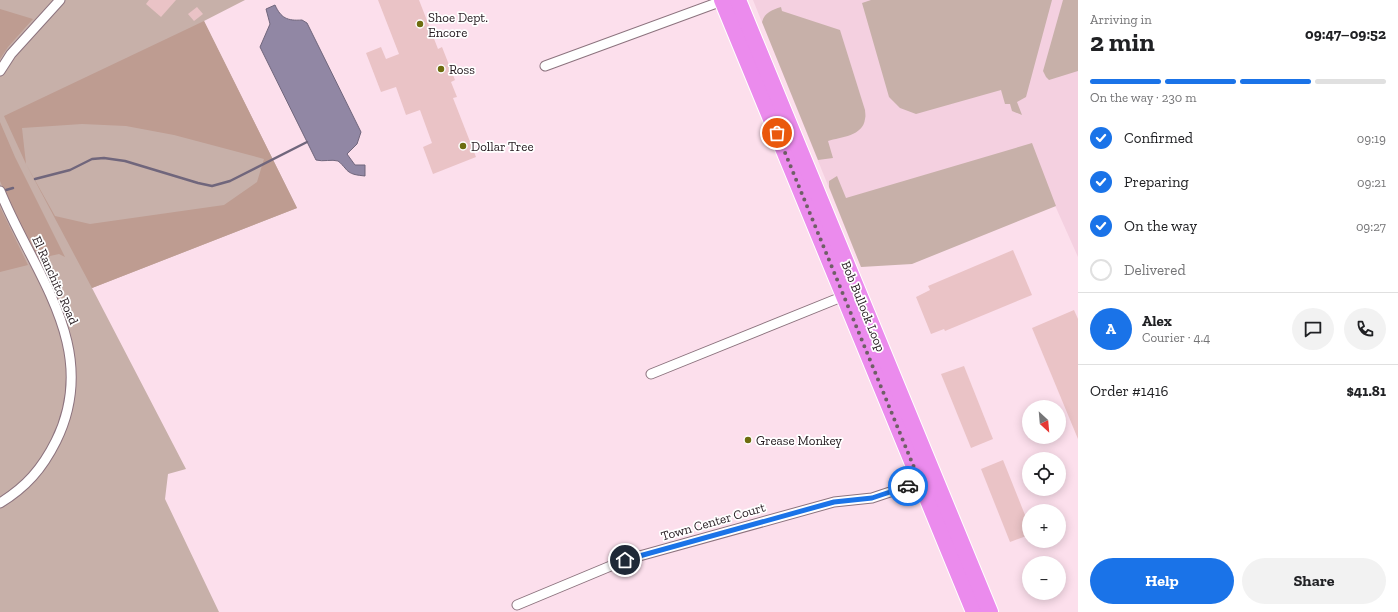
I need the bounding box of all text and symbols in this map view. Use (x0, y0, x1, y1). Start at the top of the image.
place label: Shoe Dept. Encore (428, 10, 488, 40)
text: Arriving in (1090, 12, 1152, 27)
marker: Shoe Dept. Encore (415, 19, 425, 29)
text: 09:47–09:52 (1305, 25, 1386, 43)
text: 2 min (1090, 26, 1155, 58)
place label: Ross (449, 62, 475, 77)
marker: Ross (436, 64, 446, 74)
text: On the way · 230 m (1090, 90, 1197, 105)
pin (760, 116, 794, 150)
icon: bag (766, 122, 788, 144)
icon: check (1090, 127, 1112, 149)
text: Confirmed (1124, 129, 1193, 147)
text: 09:19 (1357, 131, 1386, 146)
place label: Dollar Tree (471, 139, 534, 154)
marker: Dollar Tree (458, 141, 468, 151)
icon: check (1090, 171, 1112, 193)
text: Preparing (1124, 173, 1189, 191)
text: 09:21 (1357, 175, 1386, 190)
icon: check (1090, 215, 1112, 237)
text: On the way (1124, 217, 1197, 235)
text: 09:27 (1356, 219, 1386, 234)
street label: El Ranchito Road (29, 234, 82, 327)
street label: Bob Bullock Loop (839, 259, 889, 354)
text: Delivered (1124, 261, 1186, 279)
button: chat (1292, 308, 1334, 350)
button: phone (1344, 308, 1386, 350)
text: Alex (1142, 312, 1172, 330)
text: A (1106, 320, 1116, 338)
text: Courier · 4.4 (1142, 330, 1210, 345)
text: Order #1416 (1090, 382, 1168, 400)
text: $41.81 (1346, 382, 1386, 400)
north arrow (1022, 400, 1066, 444)
map controls (1022, 400, 1066, 600)
place label: Grease Monkey (756, 433, 842, 448)
marker: Grease Monkey (743, 435, 753, 445)
button: locate (1022, 452, 1066, 496)
courier (888, 466, 928, 506)
icon: car (897, 475, 919, 497)
street label: Town Center Court (659, 499, 767, 544)
button: + (1022, 504, 1066, 548)
pin (608, 543, 642, 577)
icon: home (614, 549, 636, 571)
button: − (1022, 556, 1066, 600)
button: Help (1090, 558, 1234, 604)
button: Share (1242, 558, 1386, 604)

